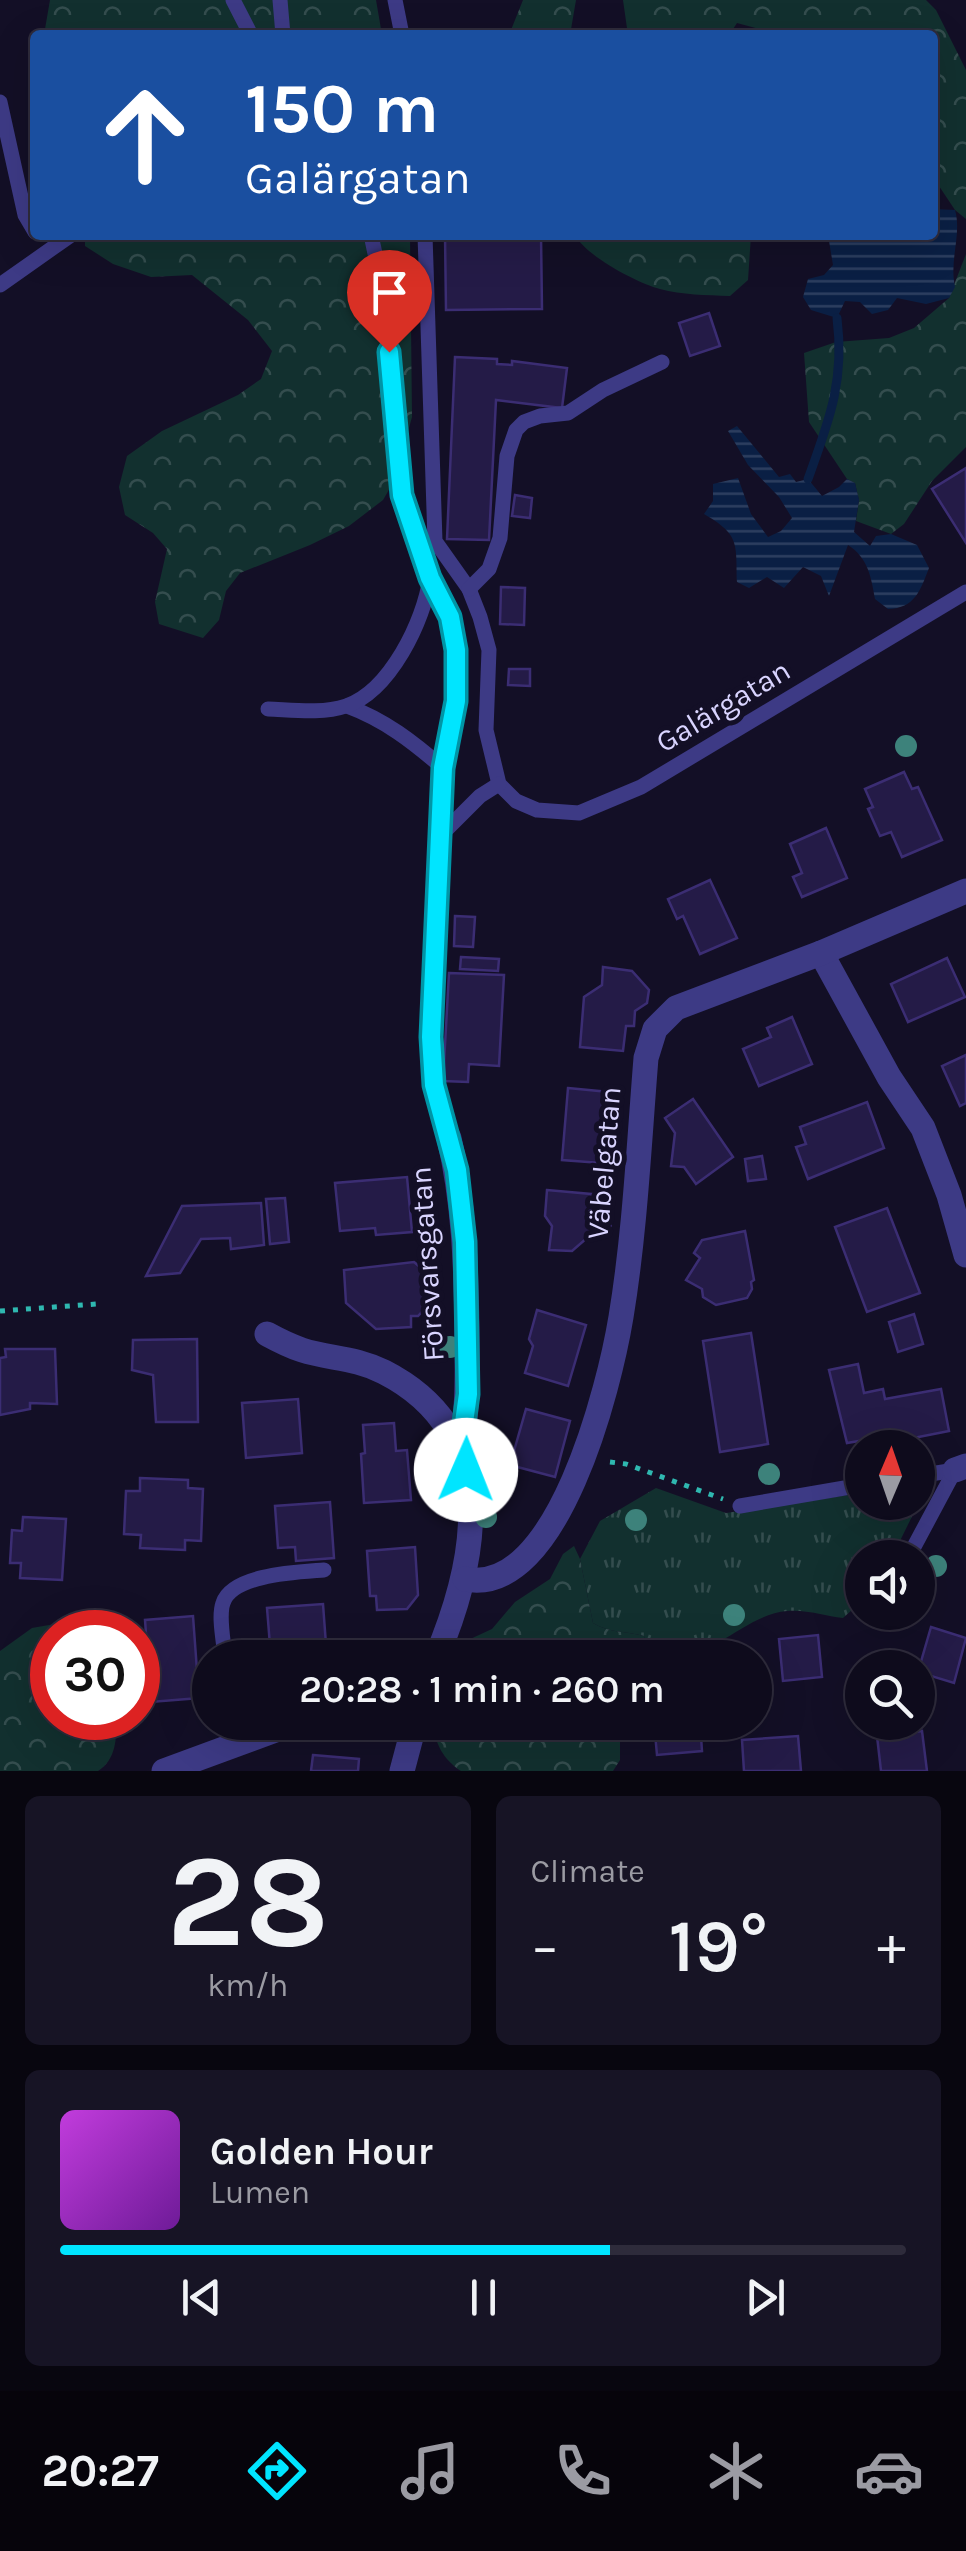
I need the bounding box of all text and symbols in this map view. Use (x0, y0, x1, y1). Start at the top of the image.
text: 150 m (245, 68, 439, 150)
icon: ahead (80, 70, 210, 200)
text: Galärgatan (245, 152, 471, 204)
pin (347, 250, 432, 353)
icon: arrive (362, 265, 417, 320)
street label: Galärgatan (649, 652, 797, 760)
street label: Väbelgatan (579, 1085, 629, 1241)
street label: Försvarsgatan (402, 1165, 452, 1363)
position arrow (414, 1418, 518, 1522)
north arrow (845, 1430, 935, 1520)
map controls (845, 1430, 935, 1740)
button: sound (845, 1540, 935, 1630)
speed limit sign: 30 (30, 1610, 160, 1740)
button: search (845, 1650, 935, 1740)
text: 20:28 · 1 min · 260 m (299, 1667, 665, 1712)
text: 28 (166, 1826, 329, 1978)
text: Climate (531, 1853, 645, 1890)
text: 19° (669, 1902, 768, 1990)
text: − (531, 1914, 559, 1978)
text: + (877, 1914, 906, 1978)
text: km/h (207, 1967, 288, 2004)
text: Golden Hour (210, 2129, 433, 2174)
text: Lumen (210, 2174, 310, 2211)
icon: previous (174, 2270, 229, 2325)
icon: pause (456, 2270, 511, 2325)
icon: next (738, 2270, 793, 2325)
icon: directions (242, 2436, 312, 2506)
icon: music (395, 2436, 465, 2506)
icon: phone (548, 2436, 618, 2506)
icon: climate (701, 2436, 771, 2506)
icon: car (854, 2436, 924, 2506)
text: 20:27 (42, 2445, 159, 2497)

